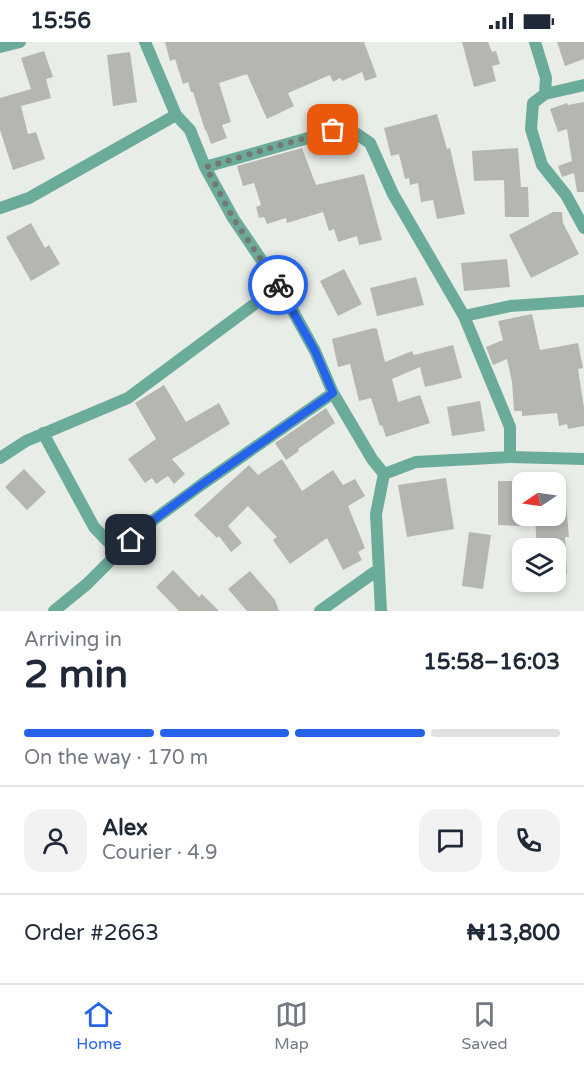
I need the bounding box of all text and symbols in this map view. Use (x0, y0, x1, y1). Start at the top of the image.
text: 15:56 (30, 8, 91, 34)
pin (307, 104, 358, 155)
icon: bag (316, 113, 349, 146)
courier (248, 255, 308, 315)
icon: bike (262, 269, 295, 302)
north arrow (512, 472, 566, 526)
map controls (512, 472, 566, 592)
pin (105, 514, 156, 565)
icon: home (114, 523, 147, 556)
button: layers (512, 538, 566, 592)
text: Arriving in (24, 628, 122, 652)
text: 15:58–16:03 (423, 649, 560, 675)
text: 2 min (24, 651, 128, 698)
text: On the way · 170 m (24, 746, 208, 770)
button: person (24, 809, 87, 872)
button: chat (419, 809, 482, 872)
button: phone (497, 809, 560, 872)
text: Alex (102, 815, 148, 841)
text: Courier · 4.9 (102, 841, 217, 865)
text: Order #2663 (24, 920, 159, 946)
text: ₦13,800 (467, 920, 560, 946)
tab: Home (76, 998, 122, 1054)
tab: Map (274, 998, 309, 1054)
tab: Saved (461, 998, 508, 1054)

